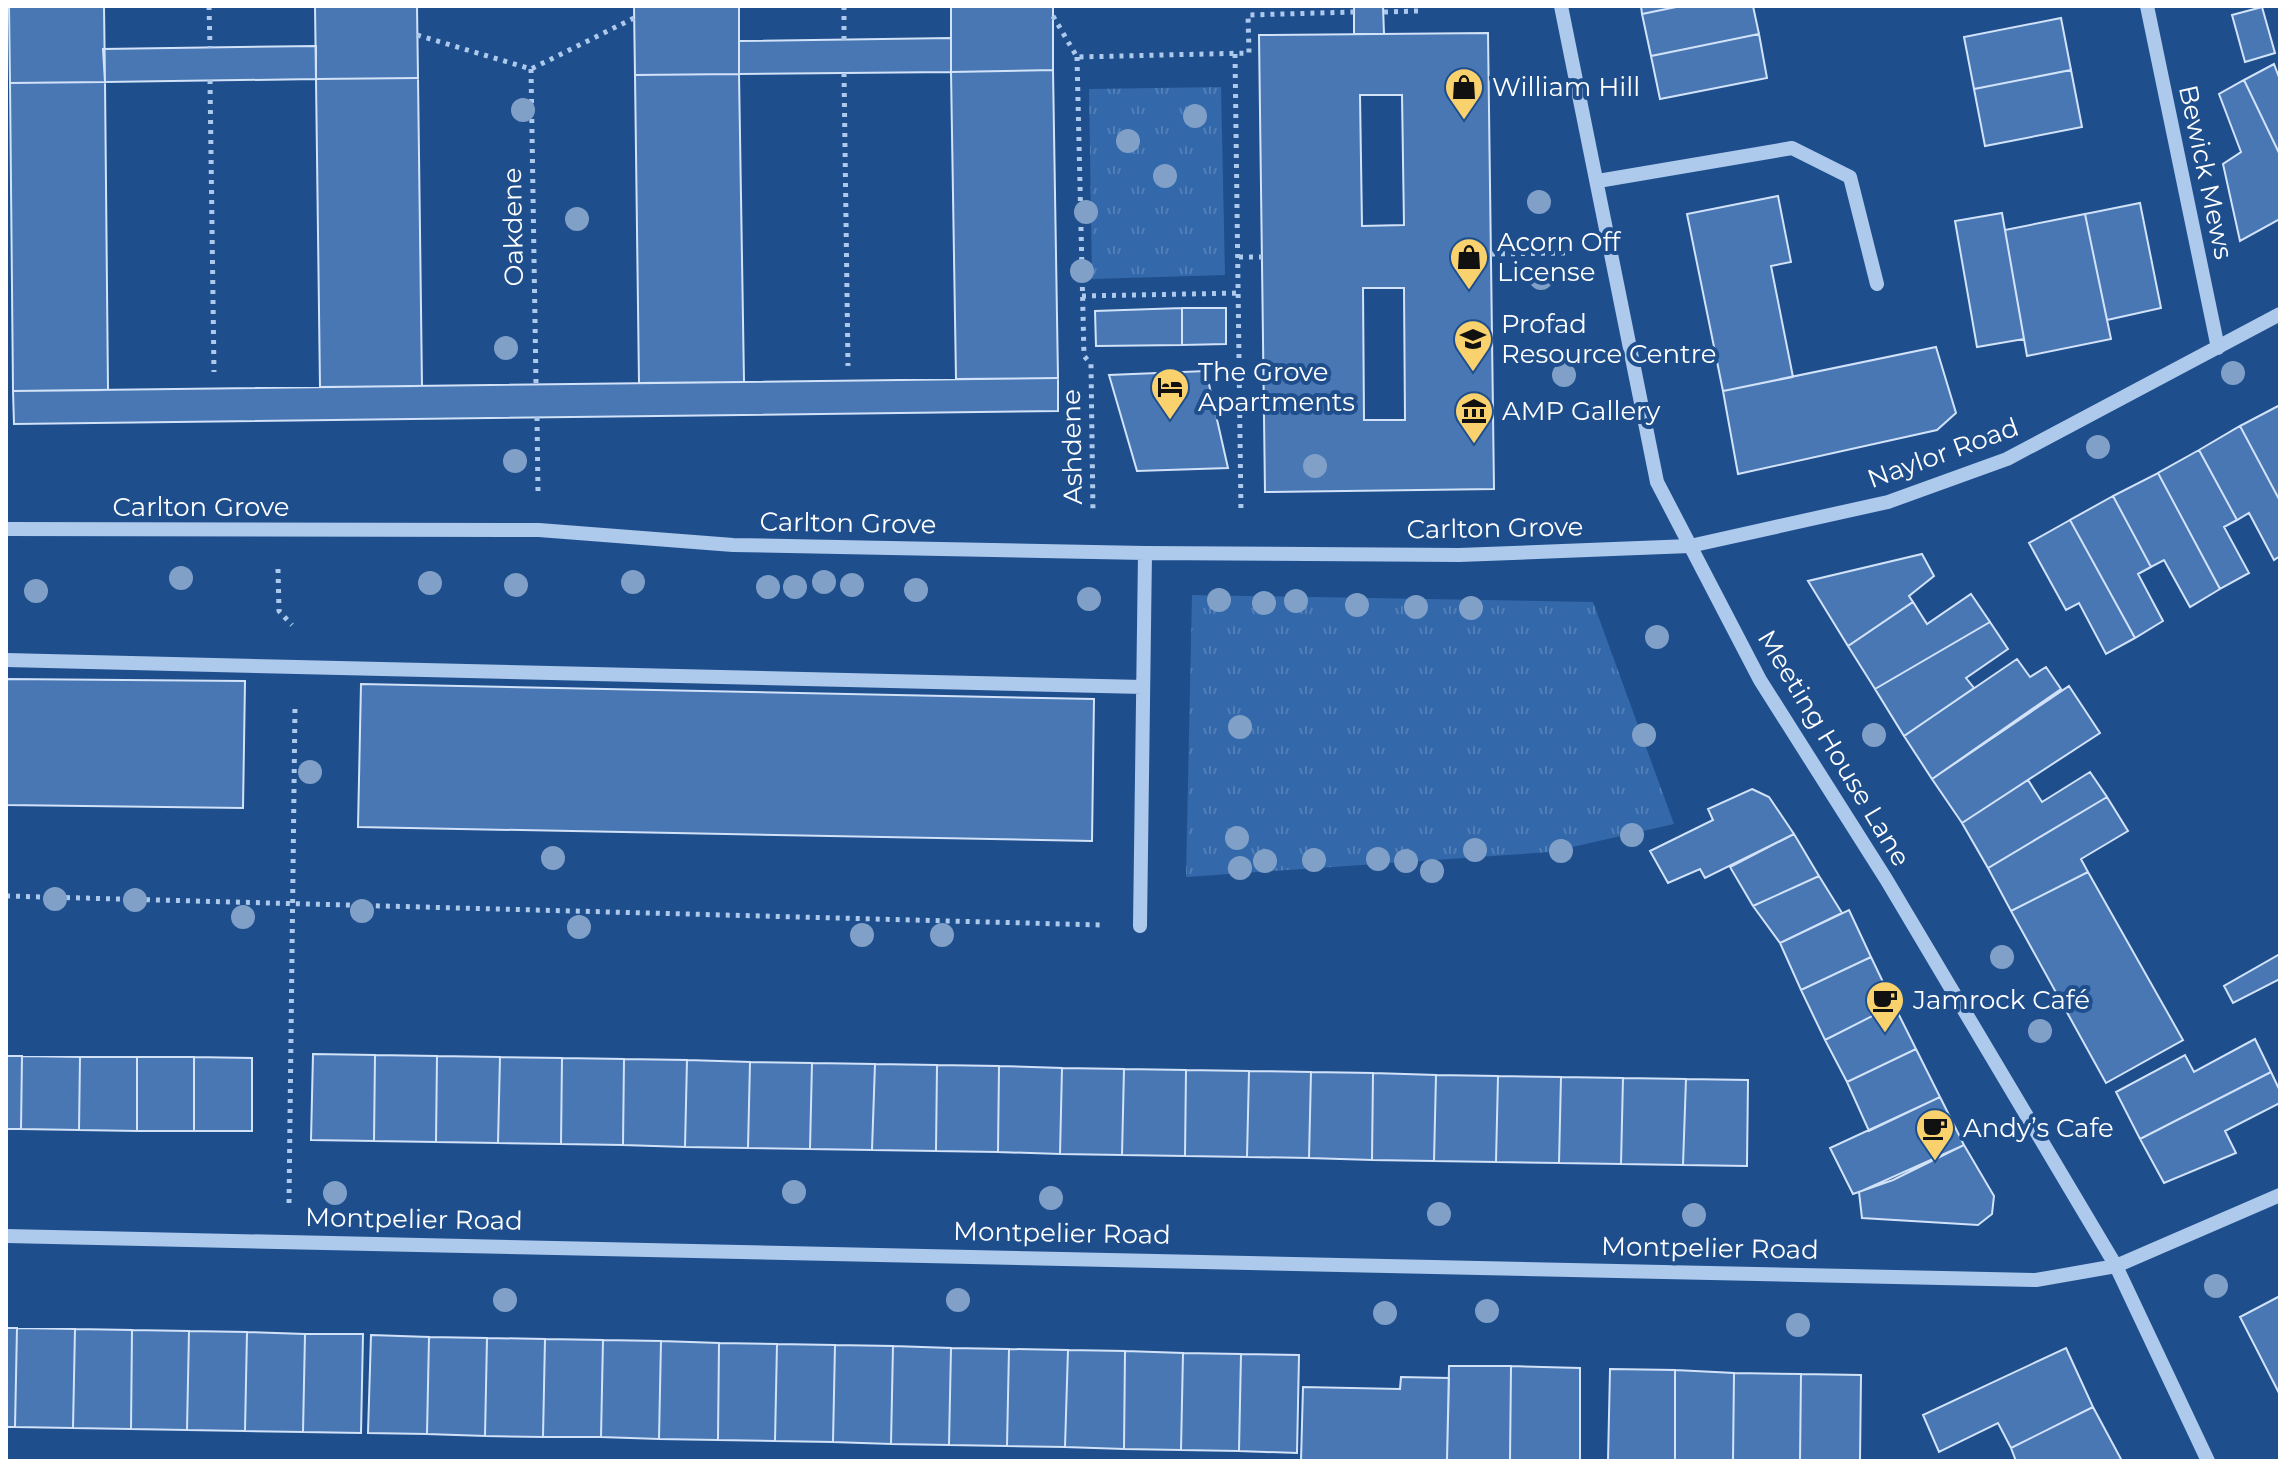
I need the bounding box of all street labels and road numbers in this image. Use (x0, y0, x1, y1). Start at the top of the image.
street label: Bewick Mews (2172, 82, 2240, 262)
street label: Oakdene (496, 167, 530, 287)
street label: Ashdene (1055, 389, 1089, 505)
street label: Naylor Road (1863, 411, 2023, 495)
street label: Carlton Grove (113, 491, 289, 523)
street label: Carlton Grove (759, 505, 937, 541)
street label: Carlton Grove (1406, 510, 1584, 546)
street label: Meeting House Lane (1751, 624, 1917, 872)
street label: Montpelier Road (305, 1201, 523, 1237)
street label: Montpelier Road (953, 1215, 1171, 1251)
street label: Montpelier Road (1601, 1230, 1819, 1266)

